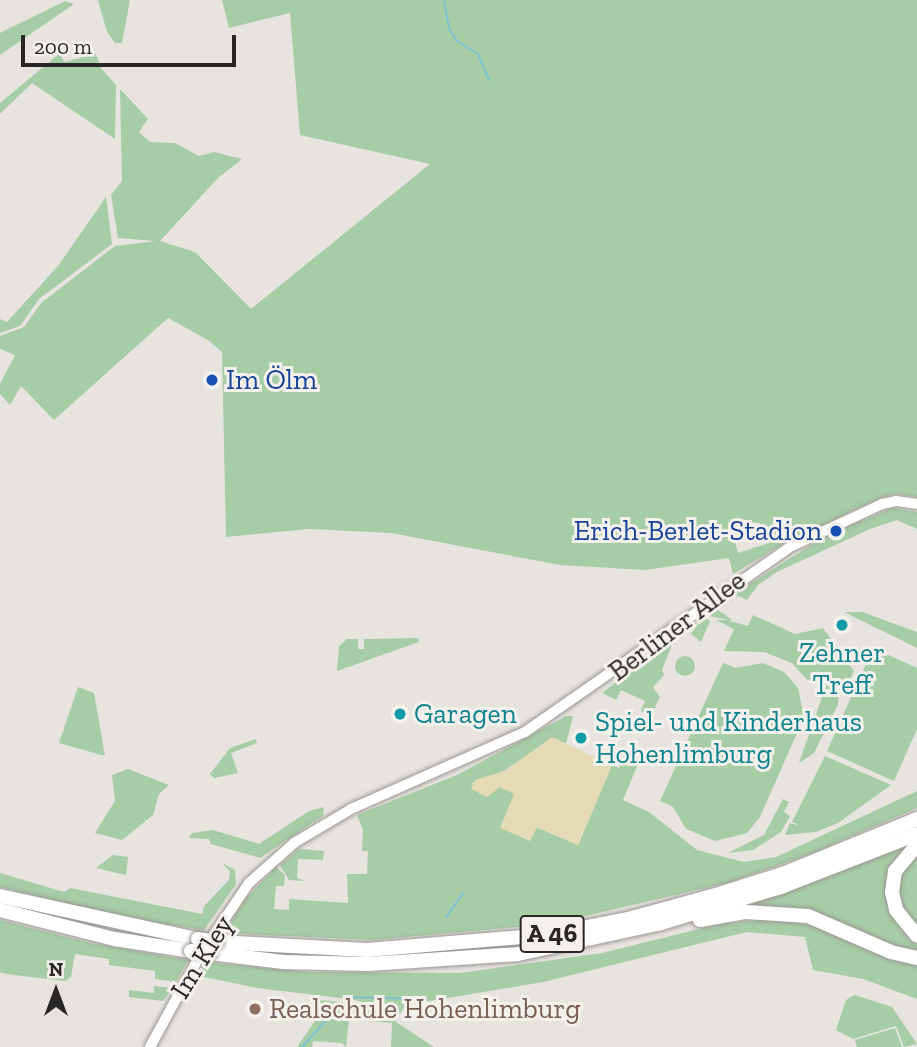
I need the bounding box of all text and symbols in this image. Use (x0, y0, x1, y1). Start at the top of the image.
scale bar (24, 21, 240, 65)
text: 200 m (34, 34, 92, 59)
place label: Im Ölm (226, 363, 317, 397)
marker: Im Ölm (204, 372, 220, 388)
place label: Erich-Berlet-Stadion (574, 514, 822, 548)
marker: Erich-Berlet-Stadion (828, 523, 844, 539)
street label: Berliner Allee (602, 563, 752, 689)
marker: Zehner Treff (834, 617, 850, 633)
place label: Zehner Treff (799, 636, 885, 702)
place label: Garagen (414, 697, 517, 731)
place label: Spiel- und Kinderhaus Hohenlimburg (595, 705, 862, 771)
marker: Garagen (392, 706, 408, 722)
marker: Spiel- und Kinderhaus Hohenlimburg (573, 730, 589, 746)
street label: Im Kley (163, 909, 241, 1005)
road number: A 46 (519, 911, 585, 956)
north arrow (21, 956, 91, 1026)
text: N (49, 958, 63, 981)
place label: Realschule Hohenlimburg (269, 992, 581, 1026)
marker: Realschule Hohenlimburg (247, 1001, 263, 1017)

